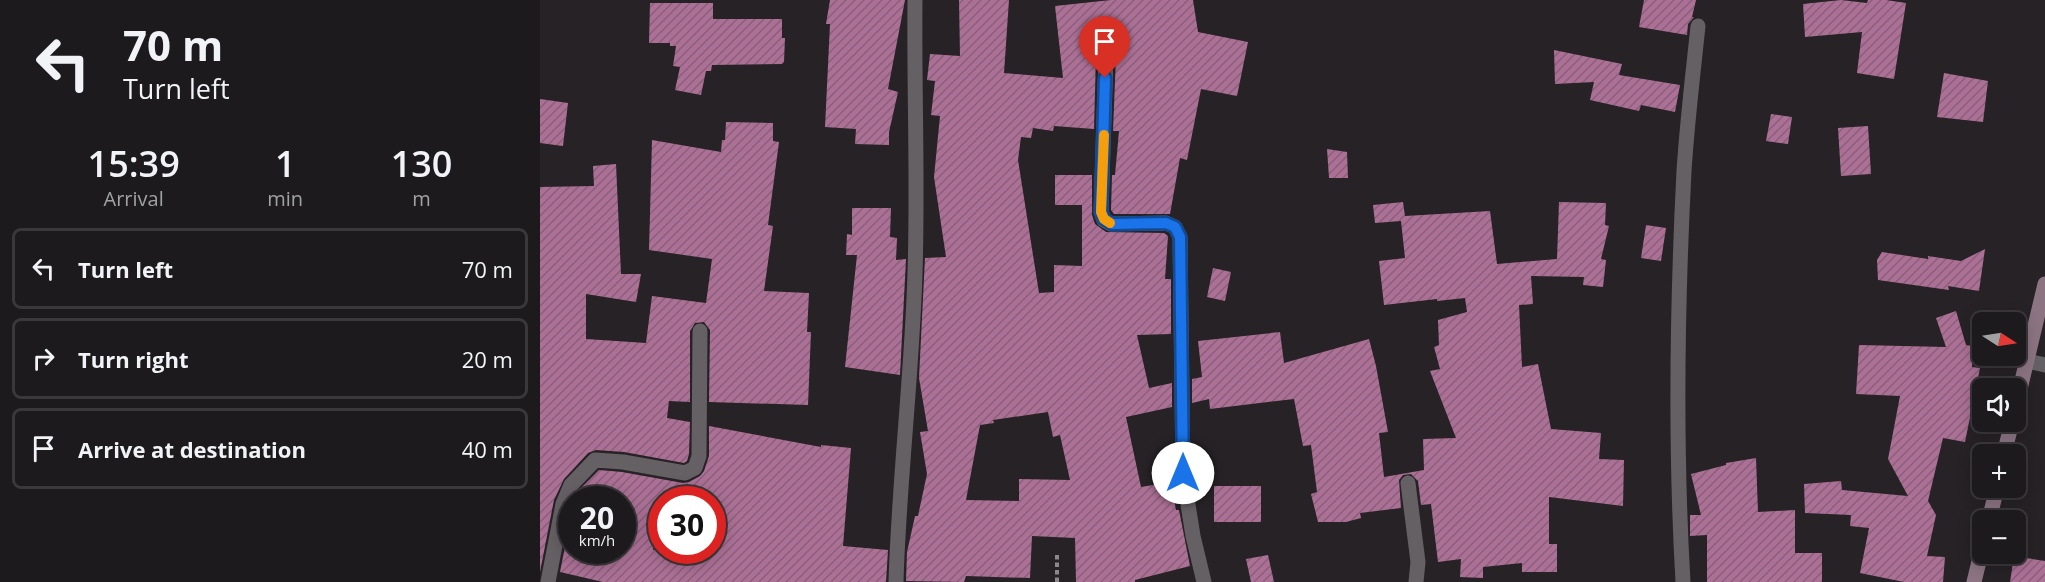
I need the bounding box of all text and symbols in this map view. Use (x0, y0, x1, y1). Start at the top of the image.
text: 70 m (123, 16, 223, 73)
pin (1079, 16, 1130, 78)
icon: left (24, 24, 102, 102)
icon: arrive (1088, 25, 1121, 58)
text: Turn left (123, 70, 230, 107)
text: 15:39 (88, 139, 180, 188)
text: 1 (275, 139, 296, 188)
text: 130 (391, 139, 452, 188)
text: Arrival (104, 185, 164, 212)
text: min (267, 185, 303, 212)
text: m (412, 185, 431, 212)
icon: left (27, 252, 60, 285)
text: Turn left (78, 254, 173, 284)
text: 70 m (462, 254, 513, 284)
north arrow (1972, 312, 2026, 366)
map controls (1972, 312, 2026, 564)
icon: right (27, 342, 60, 375)
text: Turn right (78, 344, 189, 374)
text: 20 m (462, 344, 513, 374)
button: sound (1972, 378, 2026, 432)
icon: arrive (27, 432, 60, 465)
text: Arrive at destination (78, 434, 306, 464)
text: 40 m (462, 434, 513, 464)
position arrow (1151, 441, 1215, 505)
button: + (1972, 444, 2026, 498)
speed limit sign: 30 (648, 486, 726, 564)
text: 20 (580, 497, 614, 538)
button: − (1972, 510, 2026, 564)
text: km/h (579, 530, 615, 550)

